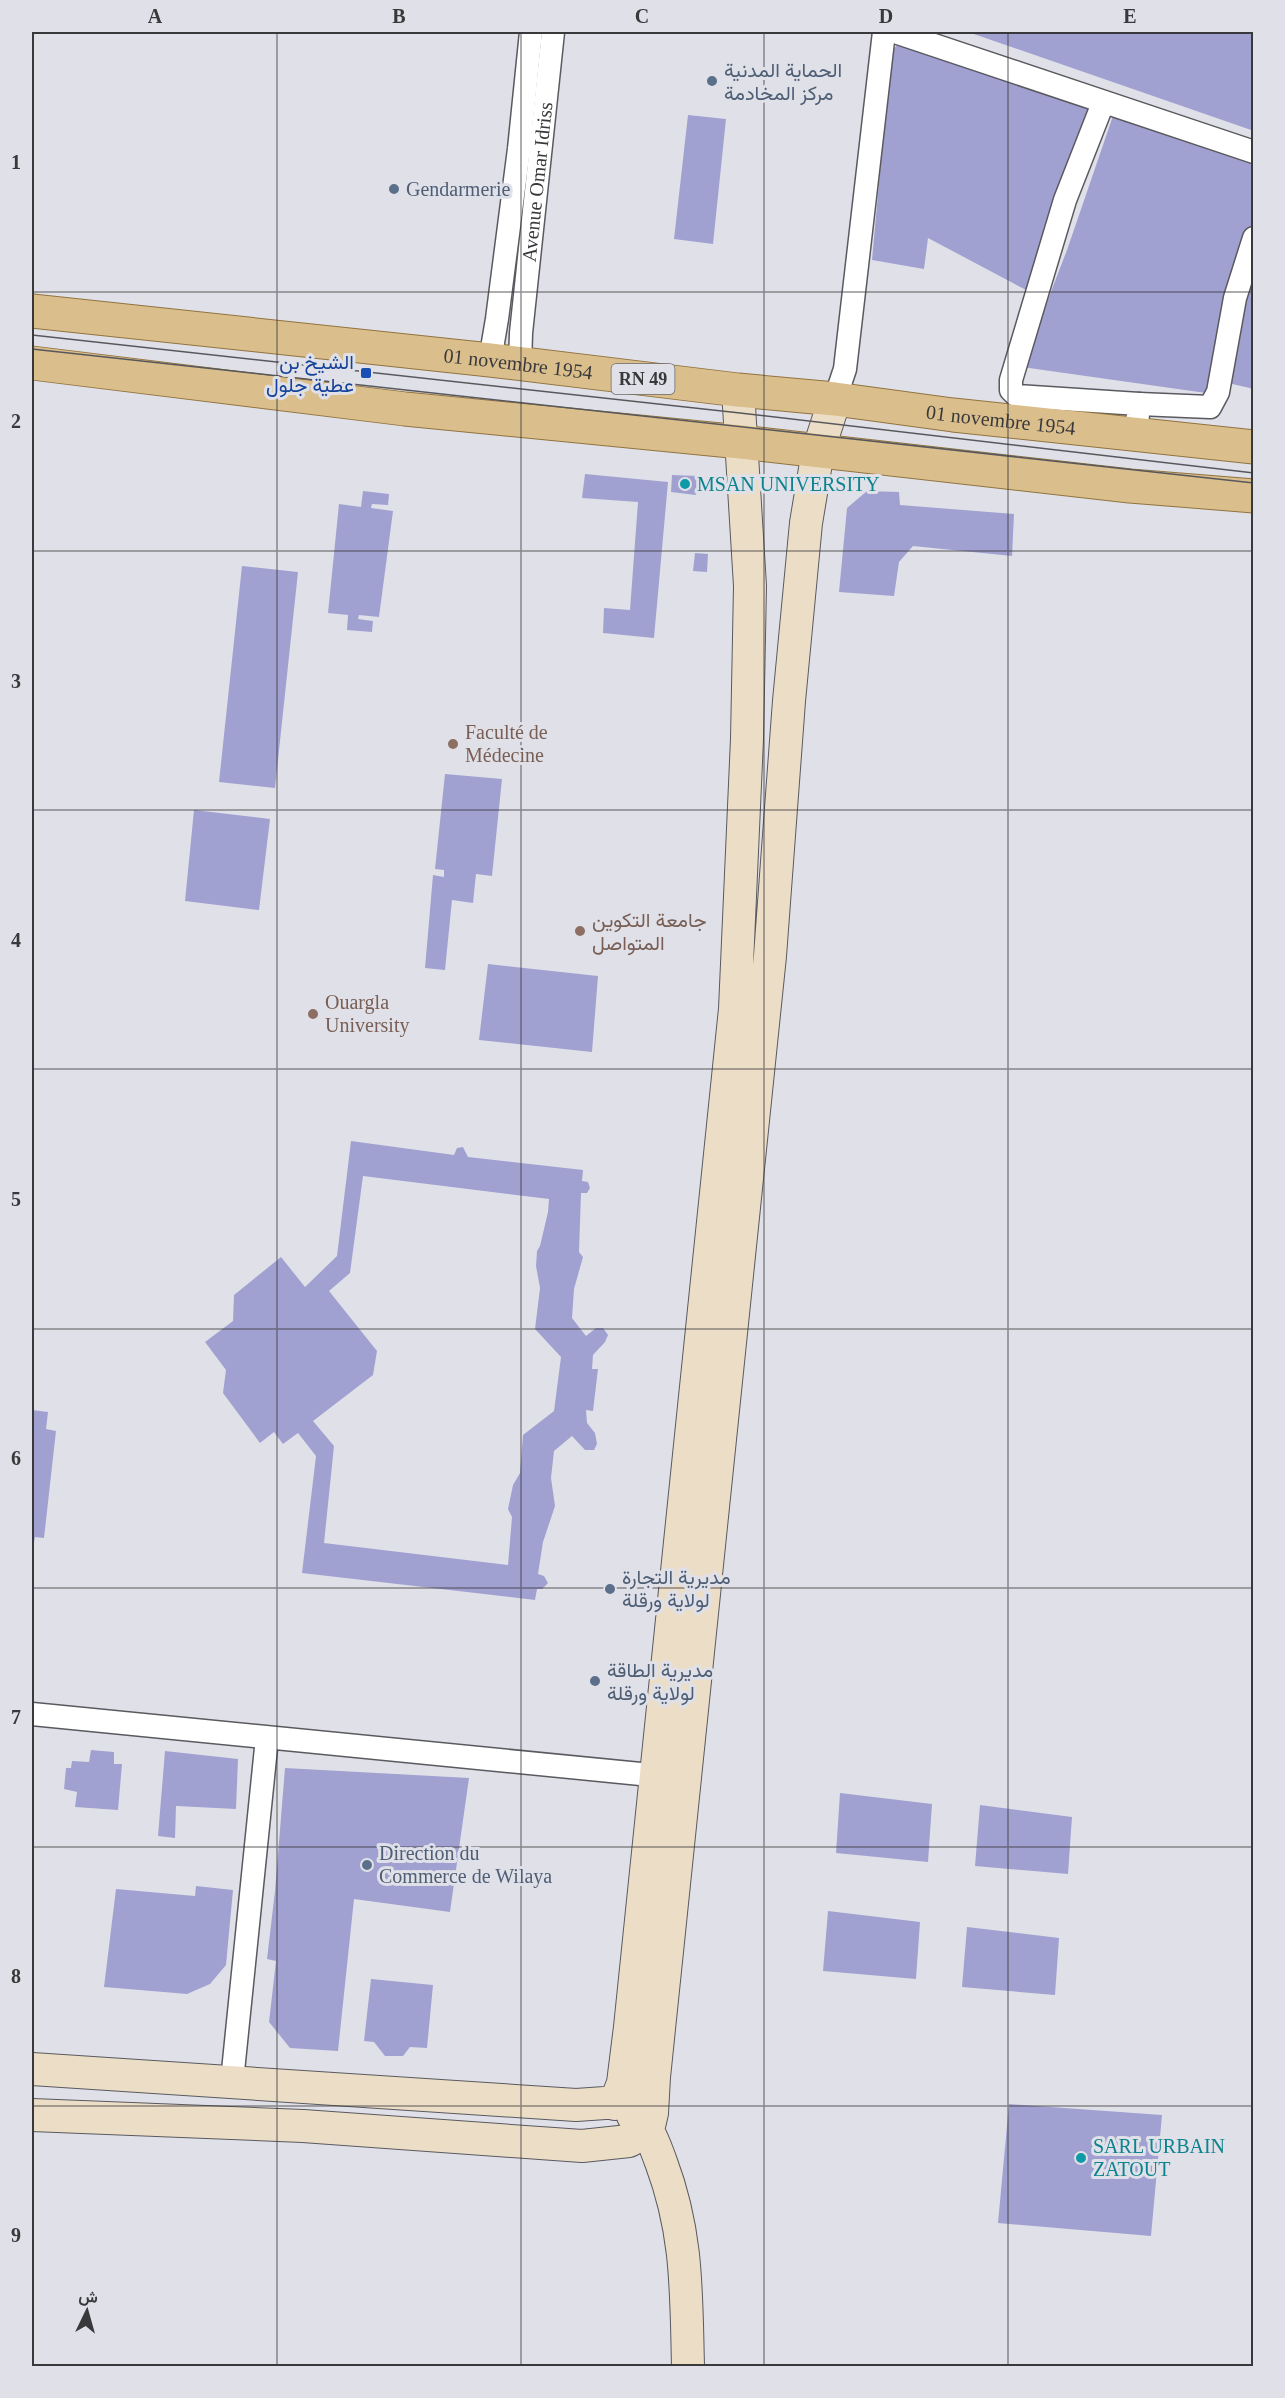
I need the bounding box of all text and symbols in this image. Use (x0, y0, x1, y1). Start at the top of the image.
text: A (148, 5, 163, 27)
text: B (392, 5, 406, 27)
text: C (635, 5, 649, 27)
text: D (879, 5, 893, 27)
text: E (1123, 5, 1137, 27)
place label: الحماية المدنية مركز المخادمة (724, 59, 842, 106)
marker: الحماية المدنية مركز المخادمة (705, 74, 719, 88)
street label: Avenue Omar Idriss (518, 101, 557, 263)
text: 1 (11, 151, 21, 173)
place label: Gendarmerie (406, 178, 511, 200)
marker: Gendarmerie (387, 182, 401, 196)
street label: 01 novembre 1954 (442, 344, 594, 383)
place label: الشيخ بن عطية جلول (266, 351, 354, 398)
road number: RN 49 (612, 364, 674, 394)
marker: الشيخ بن عطية جلول (359, 366, 373, 380)
street label: 01 novembre 1954 (925, 400, 1077, 439)
text: 2 (11, 410, 21, 432)
place label: MSAN UNIVERSITY (697, 473, 880, 495)
marker: MSAN UNIVERSITY (678, 477, 692, 491)
text: 3 (11, 670, 21, 692)
place label: Faculté de Médecine (465, 721, 548, 766)
marker: Faculté de Médecine (446, 737, 460, 751)
place label: جامعة التكوين المتواصل (592, 909, 707, 956)
marker: جامعة التكوين المتواصل (573, 924, 587, 938)
text: 4 (11, 929, 21, 951)
place label: Ouargla University (325, 991, 409, 1037)
marker: Ouargla University (306, 1007, 320, 1021)
text: 5 (11, 1188, 21, 1210)
text: 6 (11, 1447, 21, 1469)
place label: مديرية التجارة لولاية ورقلة (622, 1566, 731, 1613)
marker: مديرية التجارة لولاية ورقلة (603, 1582, 617, 1596)
place label: مديرية الطاقة لولاية ورقلة (607, 1659, 713, 1706)
marker: مديرية الطاقة لولاية ورقلة (588, 1674, 602, 1688)
text: 7 (11, 1706, 21, 1728)
place label: Direction du Commerce de Wilaya (379, 1842, 552, 1888)
marker: Direction du Commerce de Wilaya (360, 1858, 374, 1872)
text: 8 (11, 1965, 21, 1987)
place label: SARL URBAIN ZATOUT (1093, 2135, 1225, 2180)
marker: SARL URBAIN ZATOUT (1074, 2151, 1088, 2165)
text: 9 (11, 2224, 21, 2246)
north arrow (57, 2281, 117, 2341)
text: ش (78, 2287, 99, 2307)

